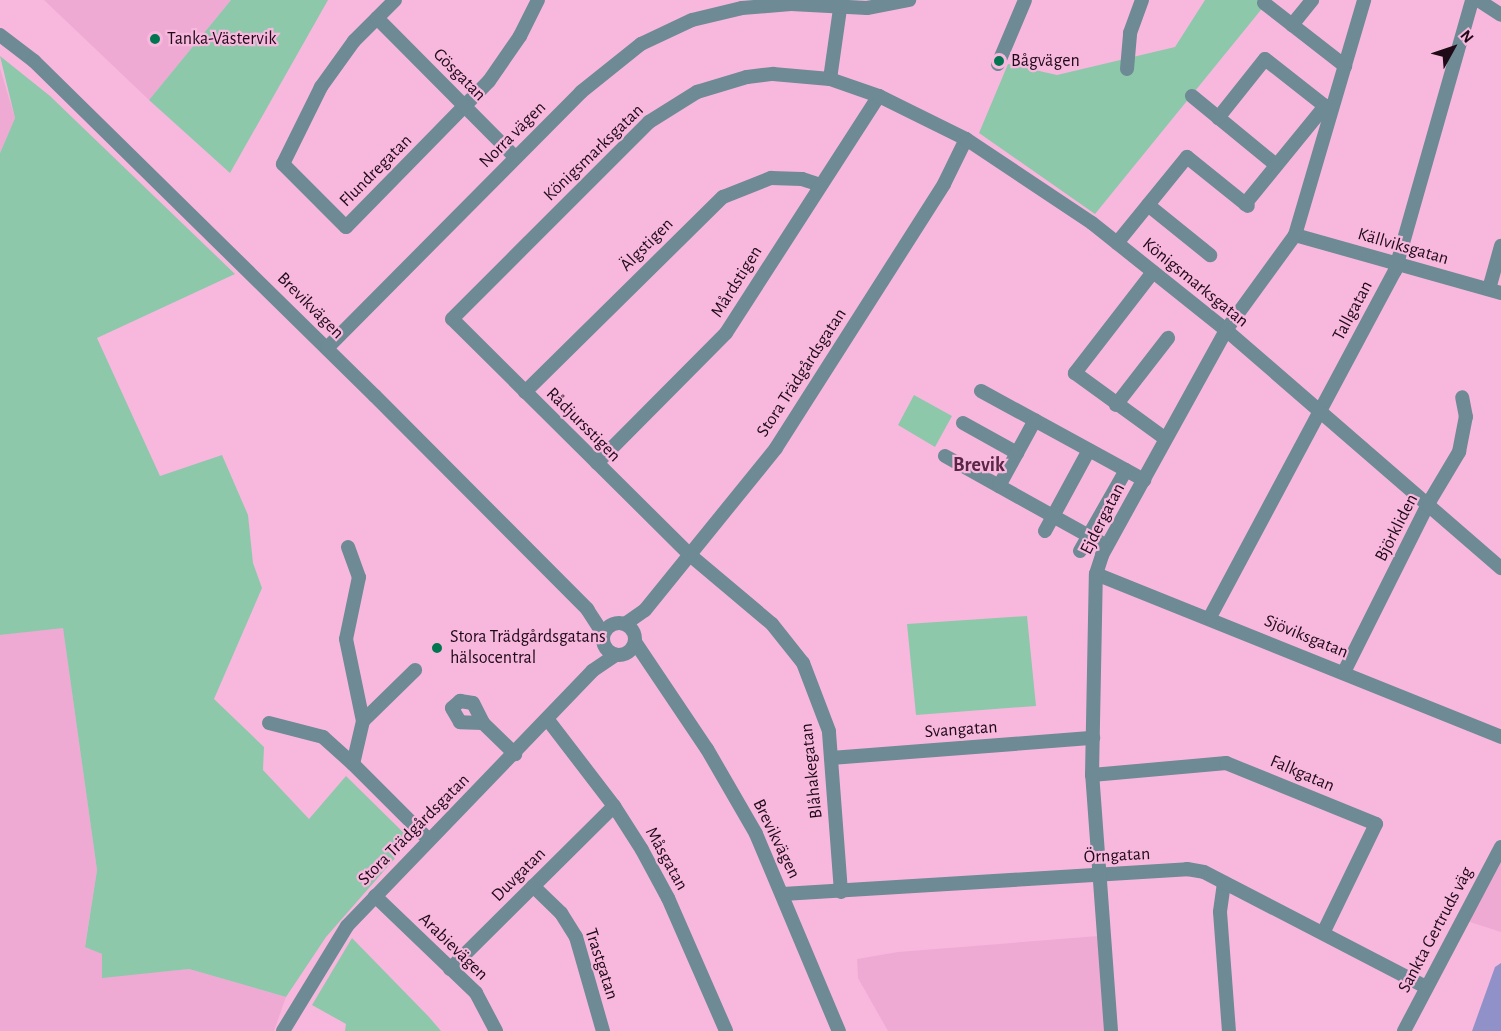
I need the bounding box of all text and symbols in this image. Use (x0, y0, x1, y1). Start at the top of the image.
north arrow (1423, 18, 1483, 78)
text: N (1457, 27, 1476, 46)
place label: Tanka-Västervik (167, 28, 276, 50)
marker: Tanka-Västervik (148, 32, 162, 46)
street label: Gösgatan (428, 44, 490, 106)
place label: Bågvägen (1011, 50, 1080, 72)
marker: Bågvägen (992, 54, 1006, 68)
street label: Norra vägen (475, 97, 551, 173)
street label: Königsmarksgatan (540, 100, 648, 206)
street label: Flundregatan (335, 130, 417, 212)
street label: Älgstigen (616, 214, 678, 276)
street label: Källviksgatan (1355, 224, 1451, 270)
street label: Königsmarksgatan (1138, 234, 1252, 332)
street label: Mårdstigen (707, 242, 767, 322)
street label: Brevikvägen (272, 268, 348, 344)
street label: Tallgatan (1328, 277, 1378, 345)
street label: Stora Trädgårdsgatan (752, 305, 852, 441)
street label: Rådjursstigen (541, 383, 625, 467)
district label: Brevik (953, 453, 1005, 477)
street label: Ejdergatan (1076, 480, 1130, 558)
street label: Björkliden (1371, 491, 1423, 565)
street label: Sjöviksgatan (1261, 610, 1351, 664)
place label: Stora Trädgårdsgatans hälsocentral (450, 627, 606, 670)
marker: Stora Trädgårdsgatans hälsocentral (428, 639, 446, 657)
street label: Svangatan (924, 717, 998, 743)
street label: Blåhakegatan (796, 722, 828, 820)
street label: Falkgatan (1267, 751, 1337, 797)
street label: Stora Trädgårdsgatan (354, 770, 474, 890)
street label: Brevikvägen (747, 796, 805, 882)
street label: Måsgatan (640, 824, 692, 894)
street label: Duvgatan (487, 843, 551, 907)
street label: Örngatan (1083, 843, 1151, 869)
street label: Sankta Gertruds väg (1394, 863, 1478, 997)
street label: Arabievägen (414, 909, 492, 985)
street label: Trastgatan (579, 926, 623, 1002)

